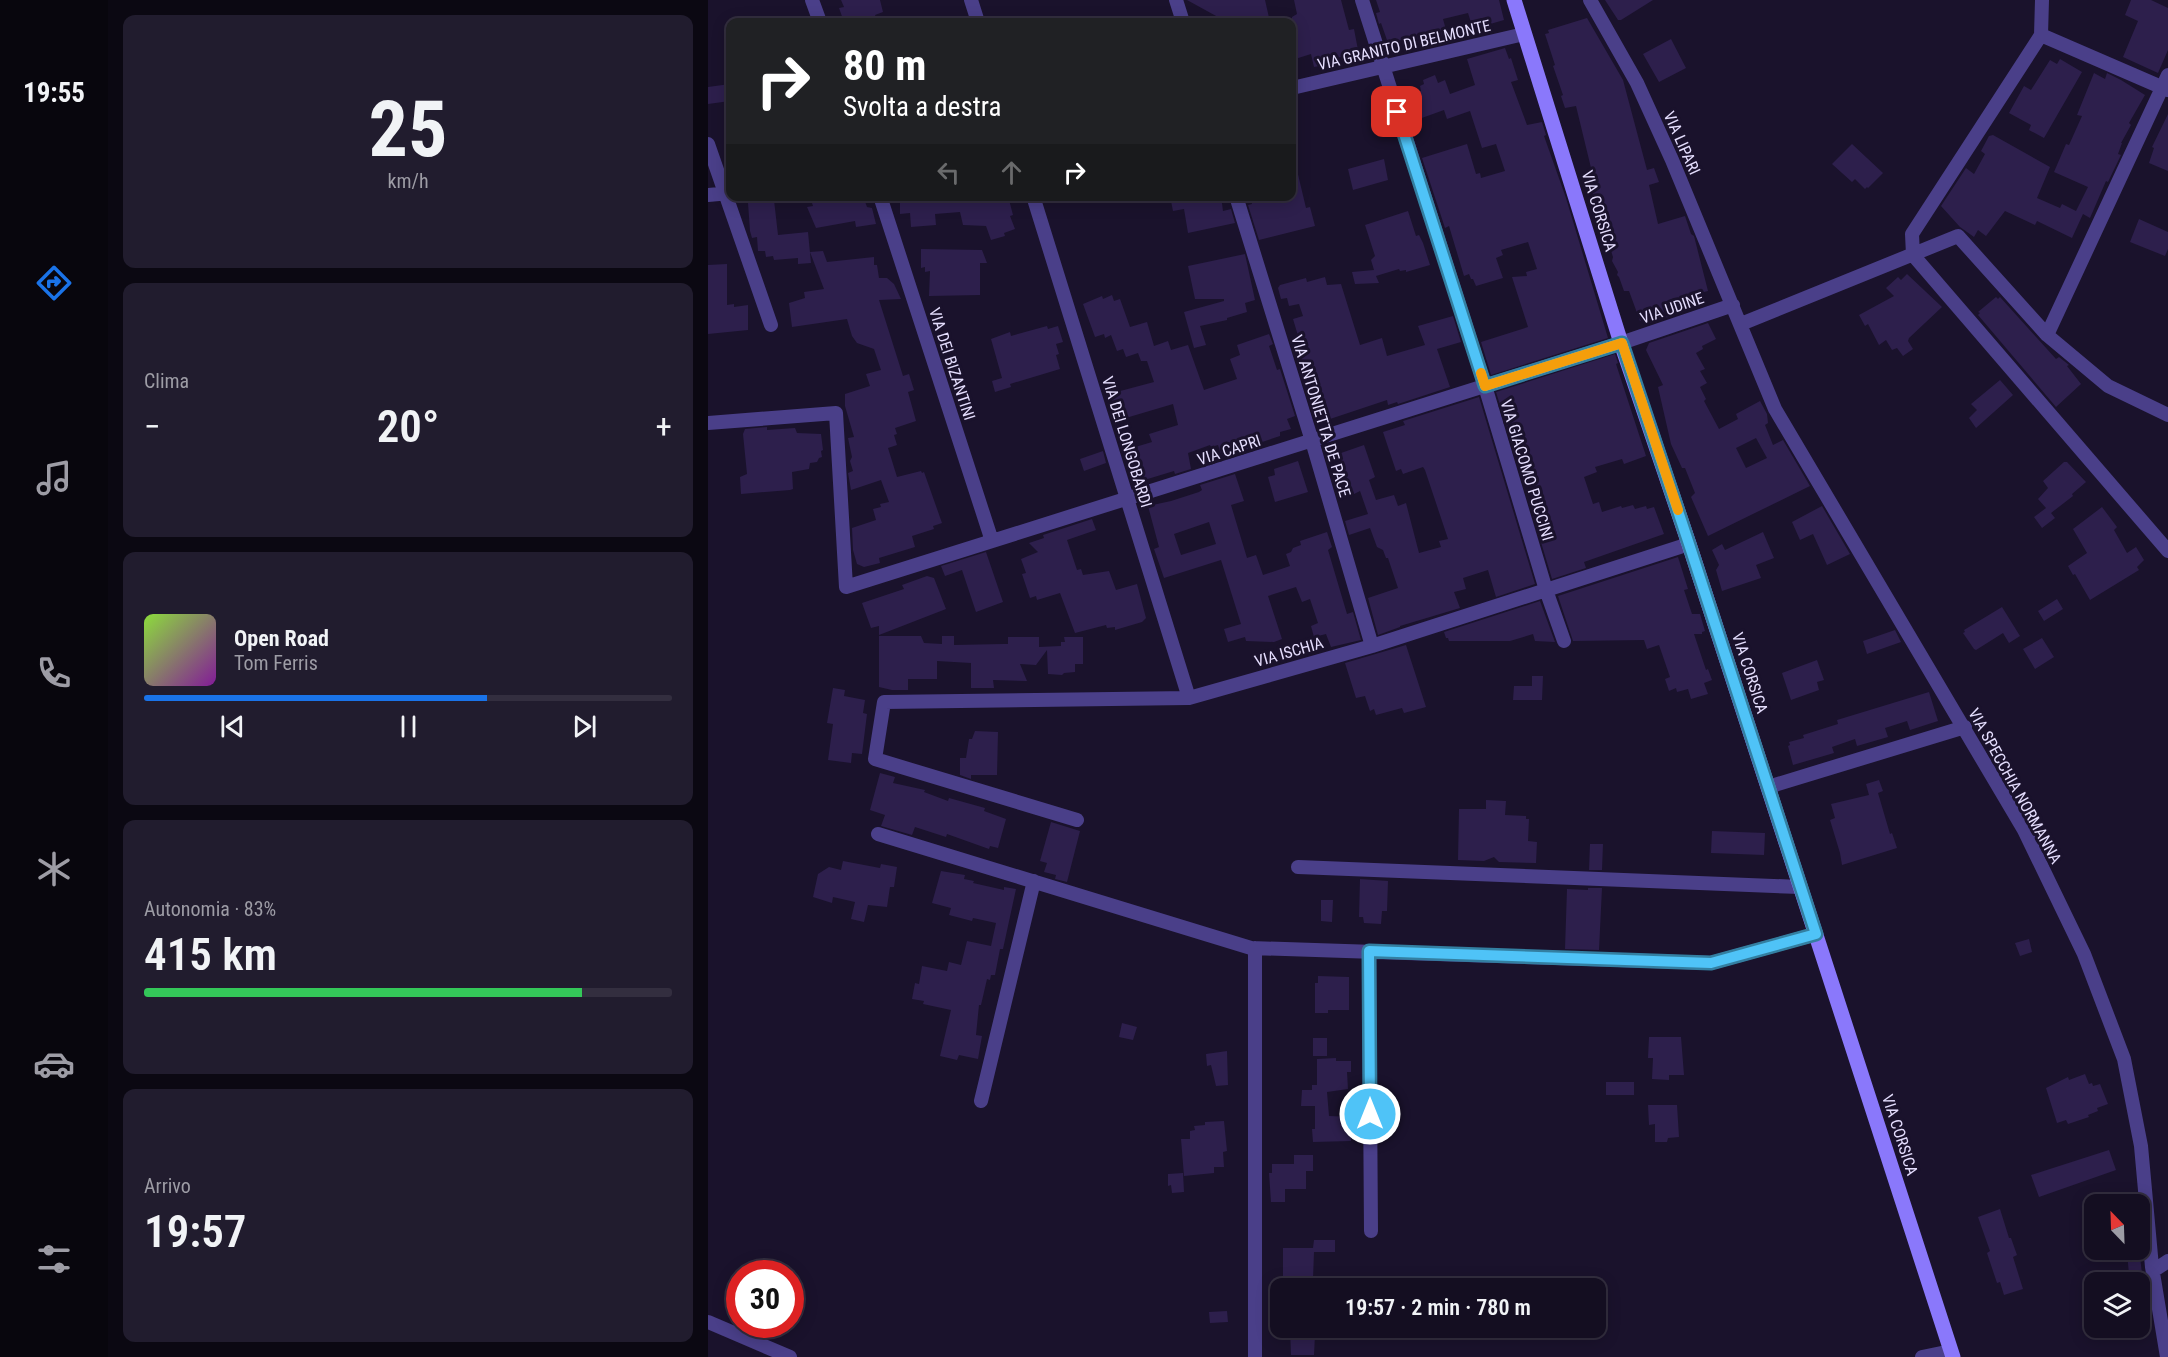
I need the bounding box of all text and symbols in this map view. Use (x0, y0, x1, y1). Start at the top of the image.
street label: VIA GRANITO DI BELMONTE (1316, 16, 1492, 74)
text: 80 m (843, 41, 926, 90)
icon: right (744, 42, 822, 120)
text: 19:55 (23, 77, 85, 109)
text: 25 (369, 84, 447, 175)
pin (1371, 86, 1422, 137)
text: Svolta a destra (843, 91, 1001, 123)
icon: arrive (1380, 95, 1413, 128)
street label: VIA LIPARI (1660, 108, 1704, 178)
icon: left (932, 156, 965, 189)
icon: ahead (995, 156, 1028, 189)
icon: right (1058, 156, 1091, 189)
street label: VIA CORSICA (1578, 168, 1620, 254)
text: km/h (387, 169, 429, 193)
icon: directions (33, 262, 75, 304)
street label: VIA UDINE (1638, 288, 1706, 328)
street label: VIA DEI BIZANTINI (925, 305, 979, 423)
street label: VIA ANTONIETTA DE PACE (1287, 333, 1355, 499)
text: Clima (144, 369, 189, 393)
street label: VIA DEI LONGOBARDI (1098, 374, 1156, 510)
street label: VIA GIACOMO PUCCINI (1496, 397, 1558, 543)
text: 20° (377, 400, 439, 453)
text: − (144, 407, 161, 446)
text: + (656, 407, 672, 446)
street label: VIA CAPRI (1195, 431, 1263, 469)
icon: music (33, 457, 75, 499)
text: Open Road (234, 626, 329, 651)
street label: VIA CORSICA (1728, 630, 1772, 716)
street label: VIA ISCHIA (1252, 633, 1326, 671)
text: Tom Ferris (234, 651, 318, 675)
icon: phone (33, 652, 75, 694)
street label: VIA SPECCHIA NORMANNA (1964, 705, 2066, 867)
icon: previous (216, 710, 249, 743)
icon: pause (392, 710, 425, 743)
icon: next (568, 710, 601, 743)
icon: climate (33, 848, 75, 890)
text: Autonomia · 83% (144, 897, 276, 921)
text: 415 km (144, 928, 277, 981)
icon: car (33, 1043, 75, 1085)
position arrow (1338, 1082, 1402, 1146)
street label: VIA CORSICA (1878, 1092, 1922, 1178)
text: Arrivo (144, 1174, 191, 1198)
north arrow (2084, 1194, 2150, 1260)
map controls (2084, 1194, 2150, 1338)
text: 19:57 (144, 1205, 246, 1258)
icon: filters (33, 1238, 75, 1280)
speed limit sign: 30 (726, 1260, 804, 1338)
button: layers (2084, 1272, 2150, 1338)
text: 19:57 · 2 min · 780 m (1345, 1295, 1531, 1320)

